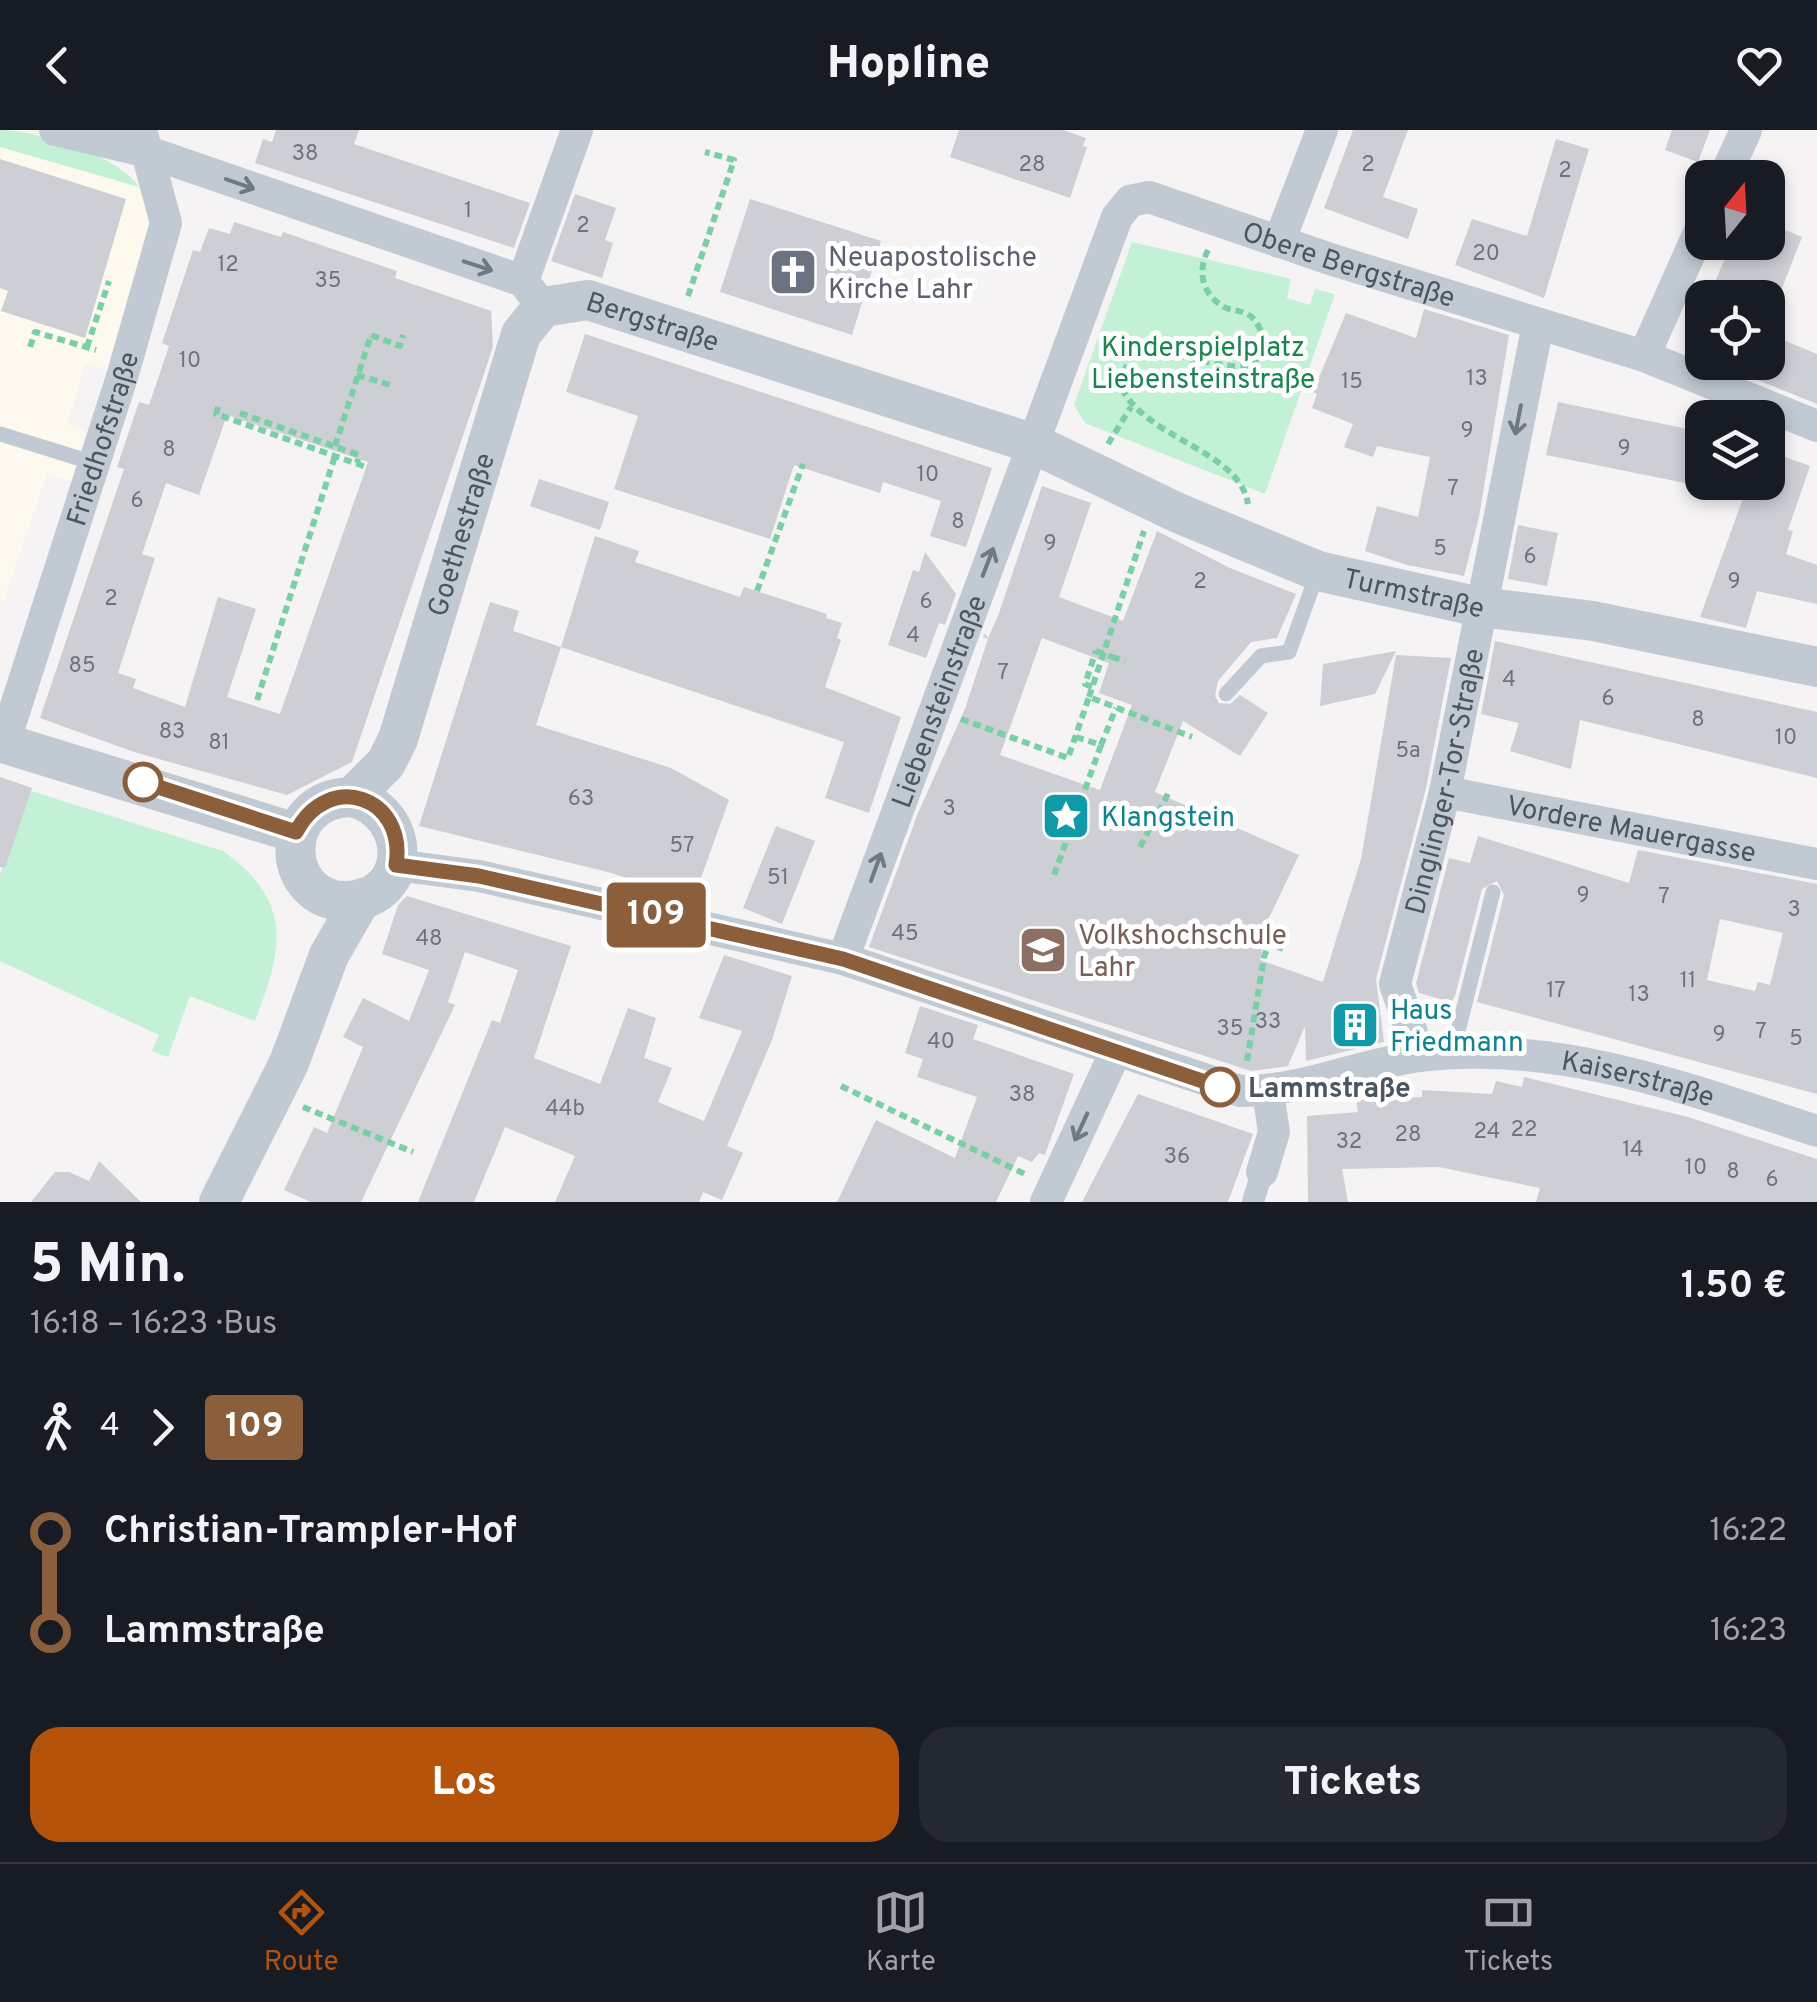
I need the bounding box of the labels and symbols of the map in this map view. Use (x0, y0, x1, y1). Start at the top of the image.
house number: 38 (292, 141, 318, 168)
house number: 28 (1019, 152, 1045, 179)
house number: 2 (1361, 152, 1375, 179)
house number: 2 (1558, 158, 1572, 185)
north arrow (1685, 160, 1785, 260)
one-way arrow (223, 176, 255, 194)
house number: 1 (464, 198, 472, 225)
house number: 2 (576, 213, 590, 240)
street label: Obere Bergstraße (1237, 215, 1459, 318)
place label: Neuapostolische Kirche Lahr (828, 241, 1037, 309)
house number: 20 (1472, 241, 1500, 268)
church icon: Neuapostolische Kirche Lahr (767, 246, 819, 298)
house number: 12 (217, 252, 239, 279)
one-way arrow (462, 259, 494, 277)
house number: 35 (315, 268, 341, 295)
street label: Bergstraße (581, 285, 723, 362)
park label: Kinderspielplatz Liebensteinstraße (1091, 331, 1315, 399)
street label: Friedhofstraße (60, 348, 149, 531)
house number: 10 (179, 348, 201, 375)
house number: 13 (1466, 366, 1488, 393)
house number: 15 (1341, 369, 1363, 396)
one-way arrow (1508, 403, 1527, 435)
house number: 9 (1460, 418, 1474, 445)
house number: 9 (1617, 436, 1631, 463)
house number: 8 (162, 437, 176, 464)
street label: Goethestraße (421, 449, 505, 621)
house number: 10 (917, 462, 939, 489)
house number: 7 (1447, 476, 1459, 503)
house number: 6 (130, 488, 144, 515)
house number: 8 (951, 509, 965, 536)
house number: 9 (1043, 531, 1057, 558)
house number: 5 (1433, 536, 1447, 563)
house number: 6 (1523, 544, 1537, 571)
one-way arrow (981, 547, 999, 578)
street label: Turmstraße (1339, 562, 1487, 628)
house number: 2 (1193, 569, 1207, 596)
house number: 9 (1727, 569, 1741, 596)
house number: 2 (104, 586, 118, 613)
house number: 6 (919, 589, 933, 616)
street label: Liebensteinstraße (885, 591, 997, 813)
house number: 4 (906, 623, 920, 650)
street label: Dinglinger-Tor-Straße (1399, 646, 1494, 919)
house number: 85 (68, 653, 96, 680)
house number: 7 (997, 660, 1009, 687)
house number: 4 (1502, 667, 1516, 694)
house number: 6 (1601, 686, 1615, 713)
house number: 8 (1691, 707, 1705, 734)
house number: 83 (159, 719, 185, 746)
house number: 10 (1775, 725, 1797, 752)
house number: 81 (208, 730, 230, 757)
house number: 5a (1395, 738, 1421, 765)
unlabelled marker (124, 763, 162, 801)
house number: 63 (568, 786, 594, 813)
street label: Vordere Mauergasse (1503, 789, 1759, 873)
place icon: Klangstein (1040, 790, 1092, 842)
house number: 3 (942, 796, 956, 823)
place label: Klangstein (1101, 801, 1235, 837)
house number: 57 (670, 833, 694, 860)
one-way arrow (868, 852, 886, 883)
house number: 51 (767, 865, 789, 892)
line badge: 109 (598, 882, 714, 948)
house number: 9 (1576, 883, 1590, 910)
house number: 7 (1658, 884, 1670, 911)
house number: 3 (1787, 897, 1801, 924)
place label: Volkshochschule Lahr (1078, 919, 1287, 987)
house number: 45 (891, 921, 919, 948)
school or university icon: Volkshochschule Lahr (1017, 924, 1069, 976)
house number: 48 (415, 926, 443, 953)
house number: 11 (1680, 968, 1696, 995)
house number: 17 (1546, 978, 1566, 1005)
house number: 13 (1628, 982, 1650, 1009)
place label: Haus Friedmann (1390, 994, 1524, 1062)
building icon: Haus Friedmann (1329, 999, 1381, 1051)
house number: 33 (1255, 1009, 1281, 1036)
house number: 35 (1217, 1016, 1243, 1043)
house number: 7 (1755, 1019, 1767, 1046)
house number: 9 (1712, 1022, 1726, 1049)
house number: 5 (1789, 1026, 1803, 1053)
house number: 40 (927, 1029, 955, 1056)
street label: Kaiserstraße (1558, 1045, 1718, 1117)
marker: Lammstraße (1201, 1068, 1239, 1106)
place label: Lammstraße (1248, 1072, 1411, 1108)
house number: 38 (1009, 1082, 1035, 1109)
house number: 44b (545, 1096, 585, 1123)
one-way arrow (1071, 1111, 1089, 1141)
house number: 22 (1511, 1117, 1537, 1144)
house number: 24 (1474, 1119, 1500, 1146)
house number: 28 (1395, 1122, 1421, 1149)
house number: 32 (1336, 1129, 1362, 1156)
house number: 14 (1622, 1137, 1644, 1164)
house number: 36 (1164, 1144, 1190, 1171)
house number: 10 (1685, 1155, 1707, 1182)
house number: 8 (1726, 1159, 1740, 1186)
house number: 6 (1765, 1167, 1779, 1194)

